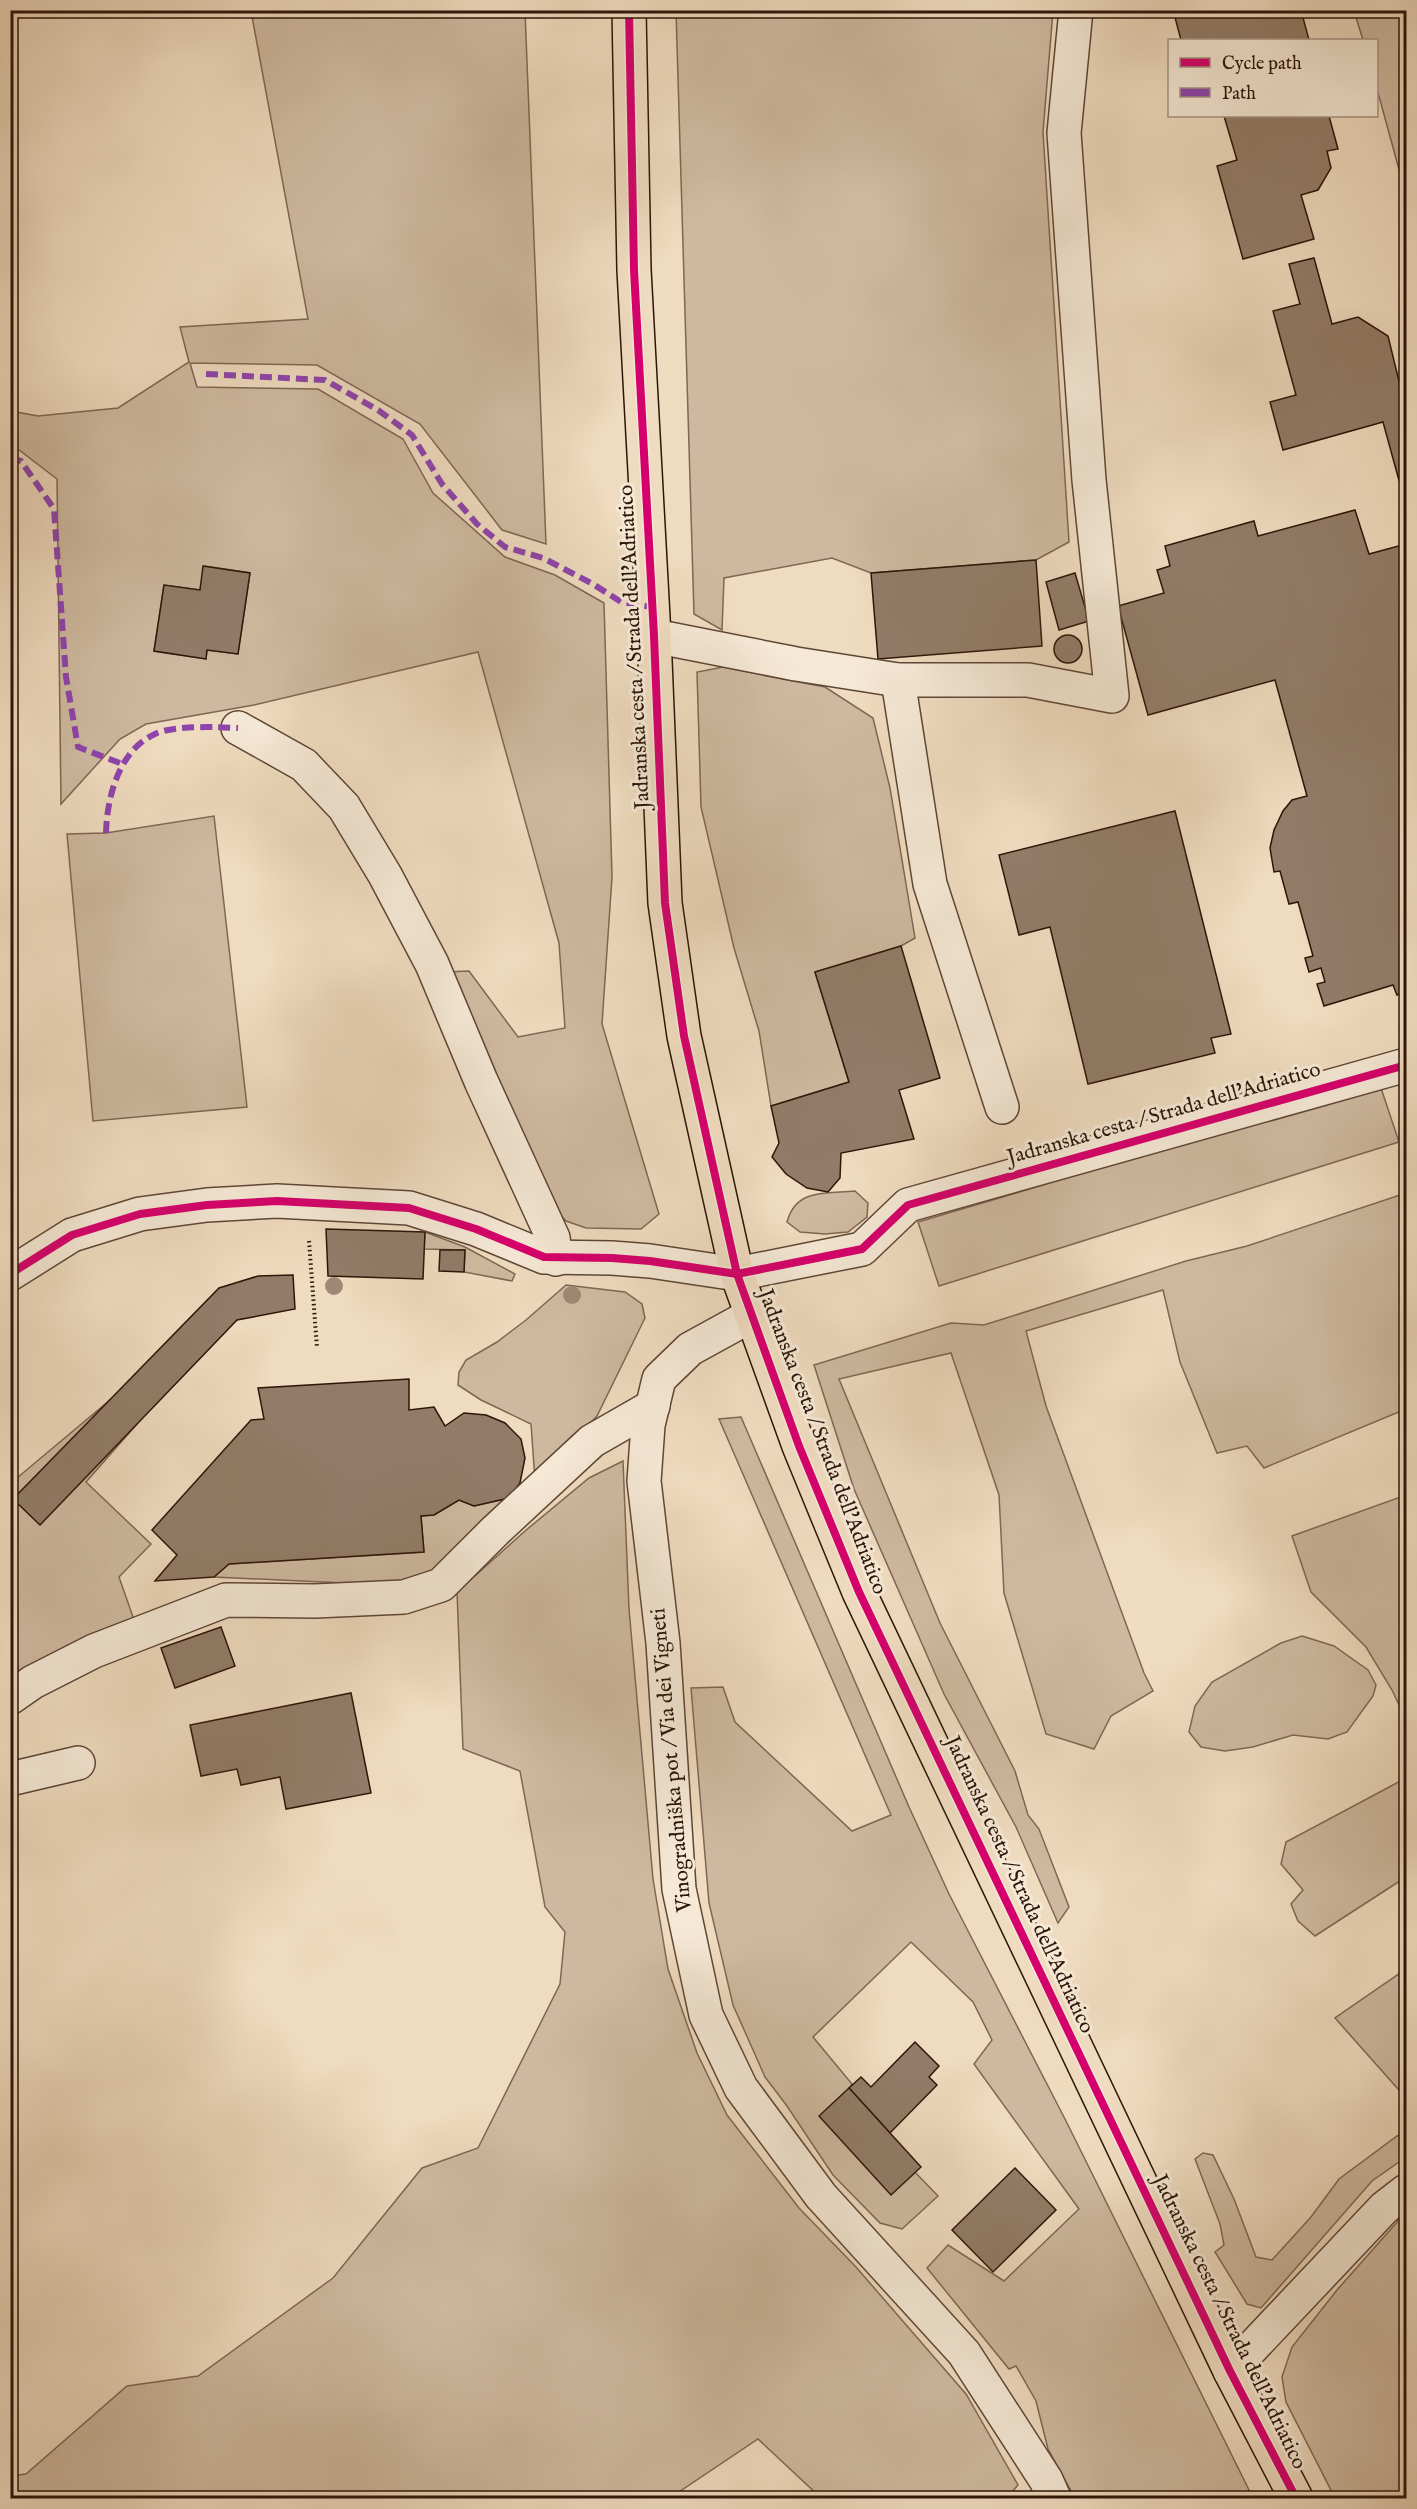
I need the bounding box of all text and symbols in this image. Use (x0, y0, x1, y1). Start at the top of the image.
legend (1168, 39, 1378, 117)
text: Cycle path (1222, 53, 1302, 76)
text: Path (1222, 83, 1256, 106)
street label: Jadranska cesta / Strada dell'Adriatico (613, 484, 657, 812)
street label: Jadranska cesta / Strada dell'Adriatico (1002, 1056, 1324, 1172)
street label: Jadranska cesta / Strada dell'Adriatico (750, 1284, 893, 1599)
street label: Vinogradniška pot / Via dei Vigneti (645, 1607, 699, 1914)
street label: Jadranska cesta / Strada dell'Adriatico (937, 1730, 1100, 2038)
street label: Jadranska cesta / Strada dell'Adriatico (1145, 2168, 1312, 2474)

